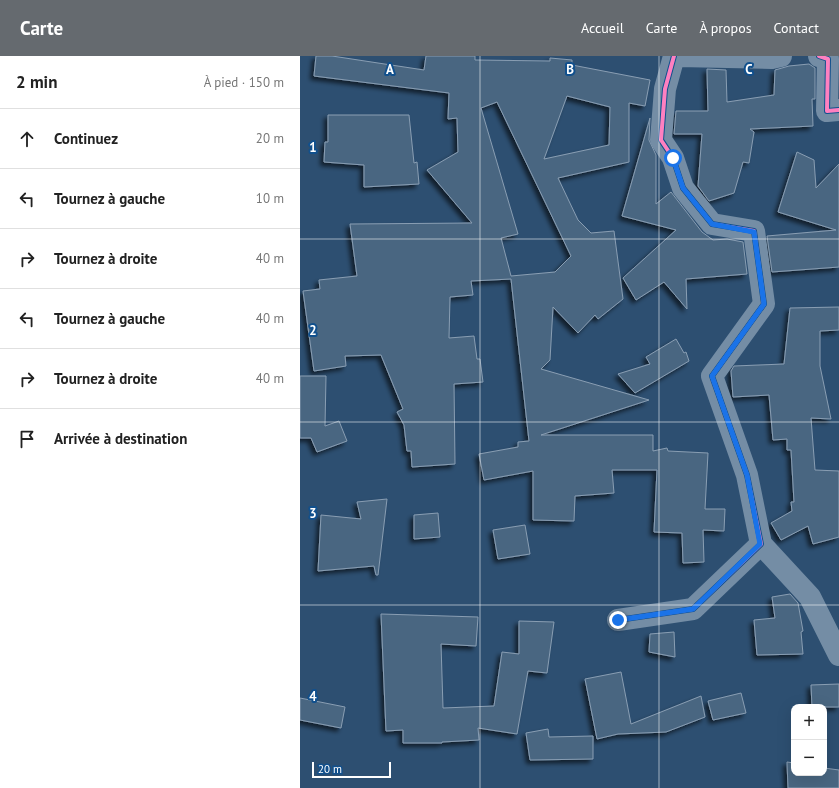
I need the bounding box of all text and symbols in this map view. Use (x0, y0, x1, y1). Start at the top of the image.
text: Carte (20, 16, 63, 40)
text: Accueil (581, 19, 624, 37)
text: Carte (646, 19, 677, 37)
text: À propos (699, 19, 752, 37)
text: Contact (774, 19, 819, 37)
text: A (386, 61, 394, 78)
text: B (566, 61, 574, 78)
text: C (745, 61, 753, 78)
text: 2 min (16, 71, 57, 93)
text: À pied · 150 m (204, 74, 284, 91)
icon: ahead (16, 128, 38, 150)
text: Continuez (54, 129, 118, 148)
text: 20 m (256, 130, 284, 147)
text: 1 (309, 139, 317, 156)
route start (664, 149, 682, 167)
icon: left (16, 188, 38, 210)
text: Tournez à gauche (54, 189, 165, 208)
text: 10 m (256, 190, 284, 207)
icon: right (16, 248, 38, 270)
text: Tournez à droite (54, 249, 157, 268)
text: 40 m (256, 250, 284, 267)
icon: left (16, 308, 38, 330)
text: Tournez à gauche (54, 309, 165, 328)
text: 40 m (256, 310, 284, 327)
text: 2 (309, 322, 317, 339)
icon: right (16, 368, 38, 390)
text: Tournez à droite (54, 369, 157, 388)
text: 40 m (256, 370, 284, 387)
icon: arrive (16, 428, 38, 450)
text: Arrivée à destination (54, 429, 187, 448)
text: 3 (309, 505, 317, 522)
route end (609, 611, 627, 629)
text: 4 (309, 688, 317, 705)
map controls (791, 704, 827, 776)
button: + (791, 704, 827, 740)
button: − (791, 740, 827, 776)
scale bar (312, 760, 391, 779)
text: 20 m (318, 762, 342, 776)

